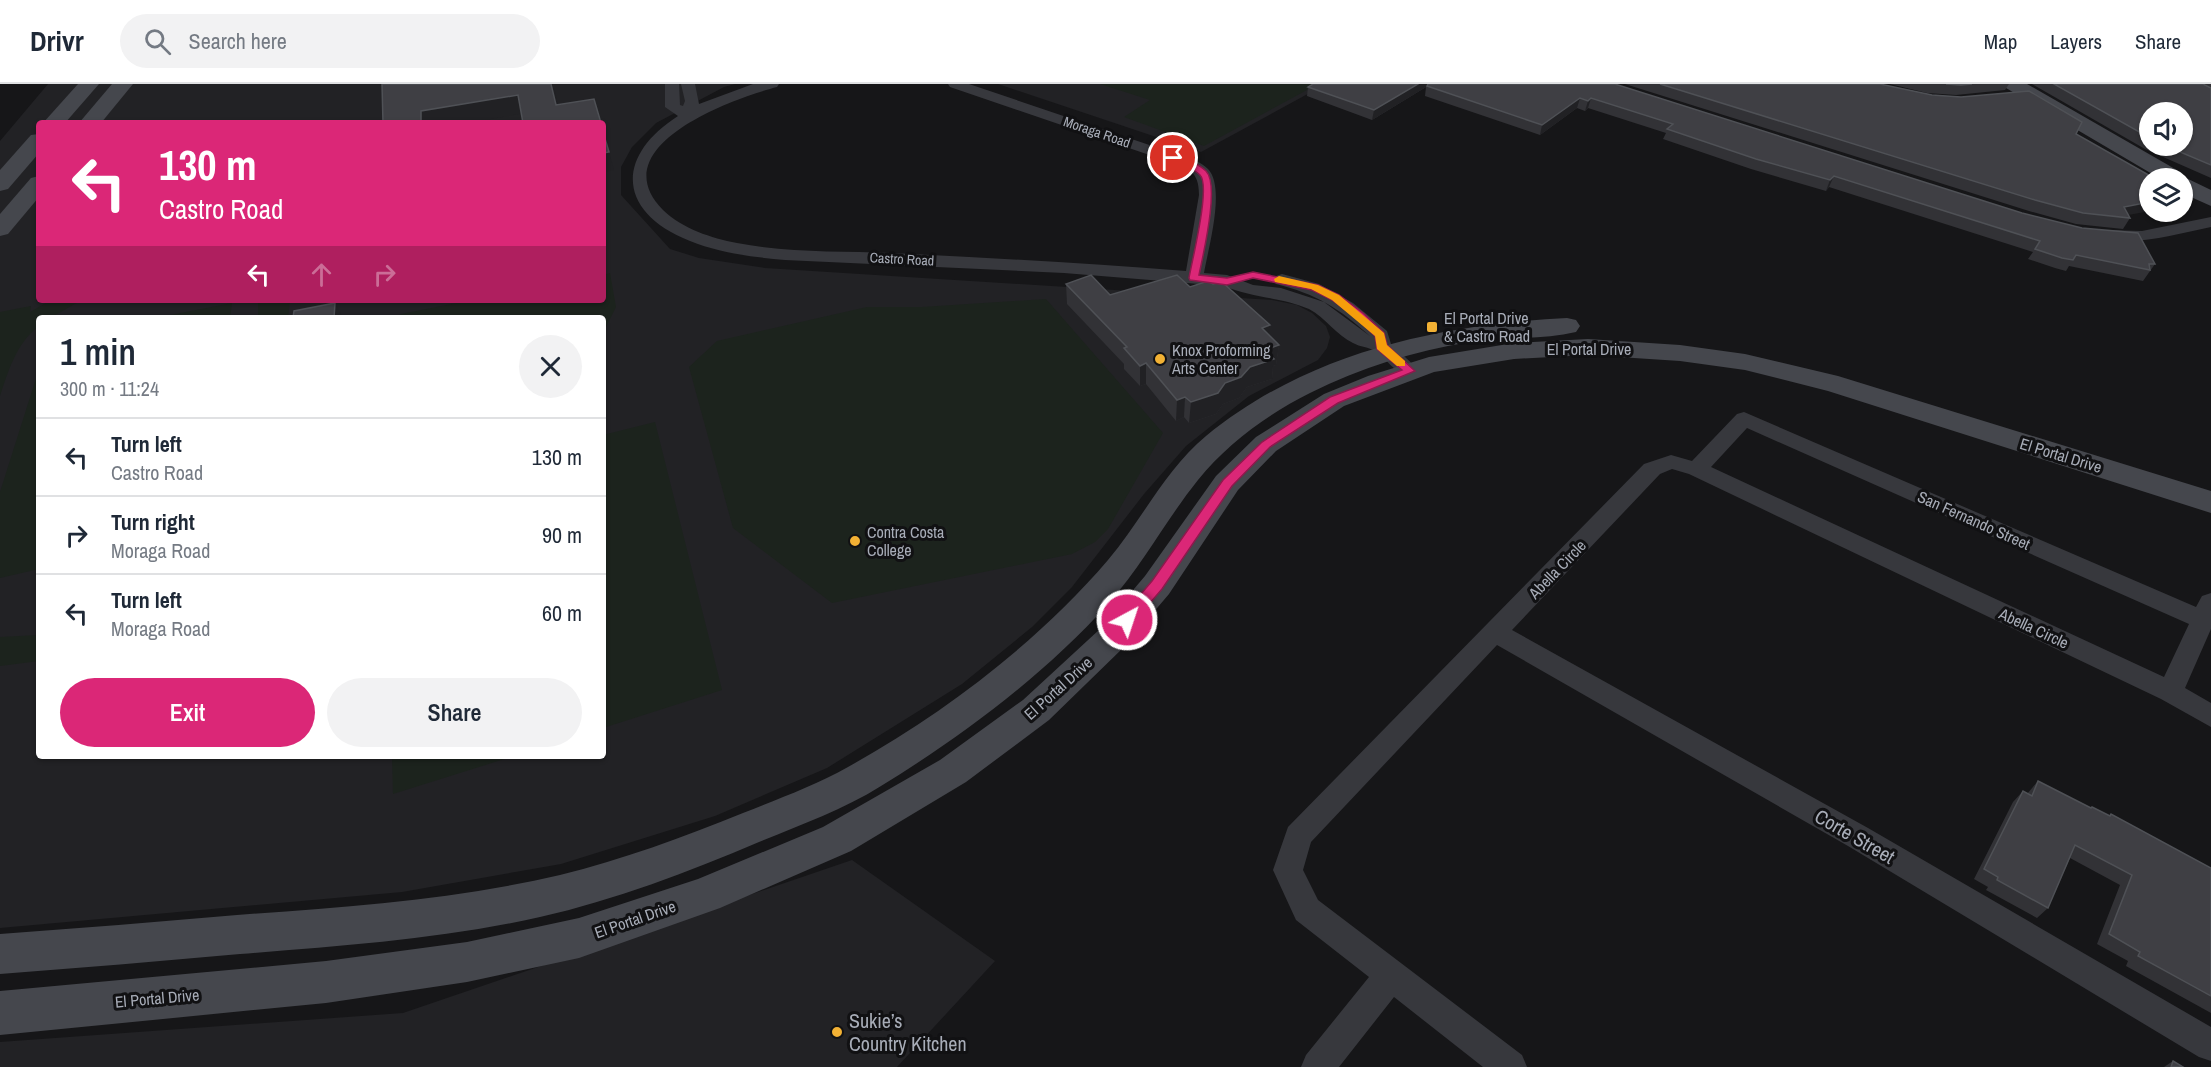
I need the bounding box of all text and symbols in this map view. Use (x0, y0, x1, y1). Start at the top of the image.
search box (120, 14, 540, 68)
text: Drivr (30, 22, 84, 60)
icon: search (141, 25, 174, 58)
text: Search here (189, 26, 287, 56)
text: Map (1984, 27, 2017, 56)
text: Layers (2050, 27, 2102, 56)
text: Share (2135, 27, 2181, 56)
map controls (2139, 102, 2193, 222)
button: sound (2139, 102, 2193, 156)
street label: Moraga Road (1061, 112, 1133, 152)
pin (1147, 132, 1198, 183)
text: 130 m (159, 137, 257, 193)
icon: arrive (1156, 141, 1189, 174)
icon: left (60, 144, 138, 222)
button: layers (2139, 168, 2193, 222)
text: Castro Road (159, 191, 283, 227)
street label: Castro Road (869, 248, 935, 270)
icon: left (242, 258, 275, 291)
icon: ahead (305, 258, 338, 291)
icon: right (368, 258, 401, 291)
place label: El Portal Drive & Castro Road (1444, 307, 1530, 347)
marker: El Portal Drive & Castro Road (1425, 320, 1439, 334)
text: 1 min (60, 328, 136, 376)
button: close (519, 335, 582, 398)
street label: El Portal Drive (1547, 338, 1631, 360)
place label: Knox Proforming Arts Center (1171, 339, 1271, 379)
marker: Knox Proforming Arts Center (1153, 352, 1167, 366)
text: 300 m · 11:24 (60, 375, 159, 402)
text: Turn left (111, 429, 182, 459)
street label: El Portal Drive (2017, 432, 2105, 478)
icon: left (60, 441, 93, 474)
text: 130 m (532, 442, 582, 472)
text: Castro Road (111, 459, 203, 486)
street label: San Fernando Street (1914, 485, 2034, 555)
text: Turn right (111, 507, 195, 537)
icon: right (60, 519, 93, 552)
text: 90 m (542, 520, 582, 550)
place label: Contra Costa College (867, 521, 945, 561)
marker: Contra Costa College (848, 534, 862, 548)
street label: Abella Circle (1523, 535, 1591, 604)
text: Moraga Road (111, 537, 210, 564)
text: Turn left (111, 585, 182, 615)
position arrow (1095, 588, 1159, 652)
icon: left (60, 597, 93, 630)
text: 60 m (542, 598, 582, 628)
street label: Abella Circle (1995, 602, 2072, 654)
text: Moraga Road (111, 615, 210, 642)
street label: El Portal Drive (1019, 652, 1097, 724)
button: Exit (60, 678, 315, 747)
button: Share (327, 678, 582, 747)
street label: Corte Street (1810, 802, 1900, 870)
street label: El Portal Drive (591, 895, 679, 943)
street label: El Portal Drive (114, 983, 200, 1013)
place label: Sukie’s Country Kitchen (849, 1007, 967, 1057)
marker: Sukie’s Country Kitchen (830, 1025, 844, 1039)

